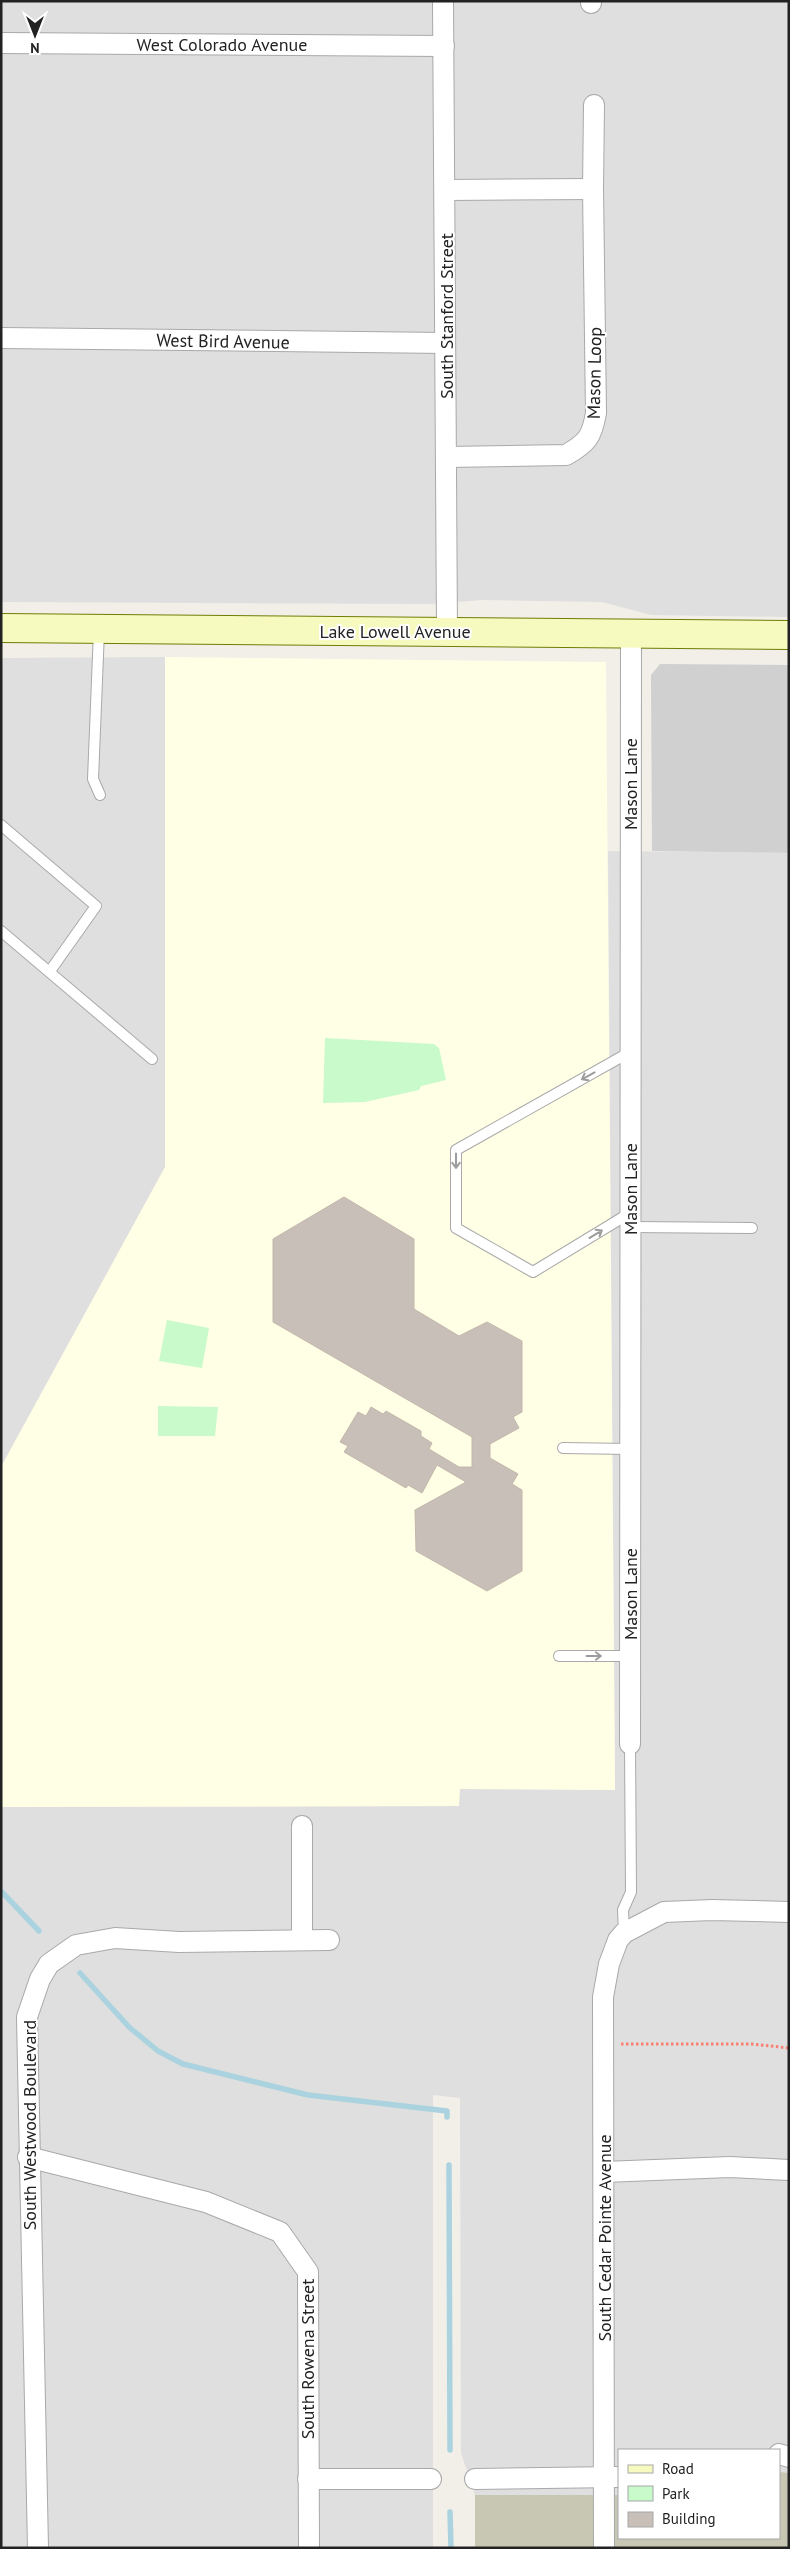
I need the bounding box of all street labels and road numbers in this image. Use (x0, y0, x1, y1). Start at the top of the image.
street label: West Colorado Avenue (137, 33, 307, 56)
street label: South Stanford Street (435, 233, 458, 399)
street label: Mason Loop (582, 327, 606, 419)
street label: West Bird Avenue (156, 328, 290, 354)
street label: Lake Lowell Avenue (319, 620, 471, 643)
street label: Mason Lane (619, 738, 642, 830)
street label: Mason Lane (619, 1143, 642, 1235)
street label: Mason Lane (619, 1548, 642, 1640)
street label: South Westwood Boulevard (18, 2020, 41, 2230)
street label: South Cedar Pointe Avenue (593, 2134, 616, 2342)
street label: South Rowena Street (296, 2279, 319, 2439)

